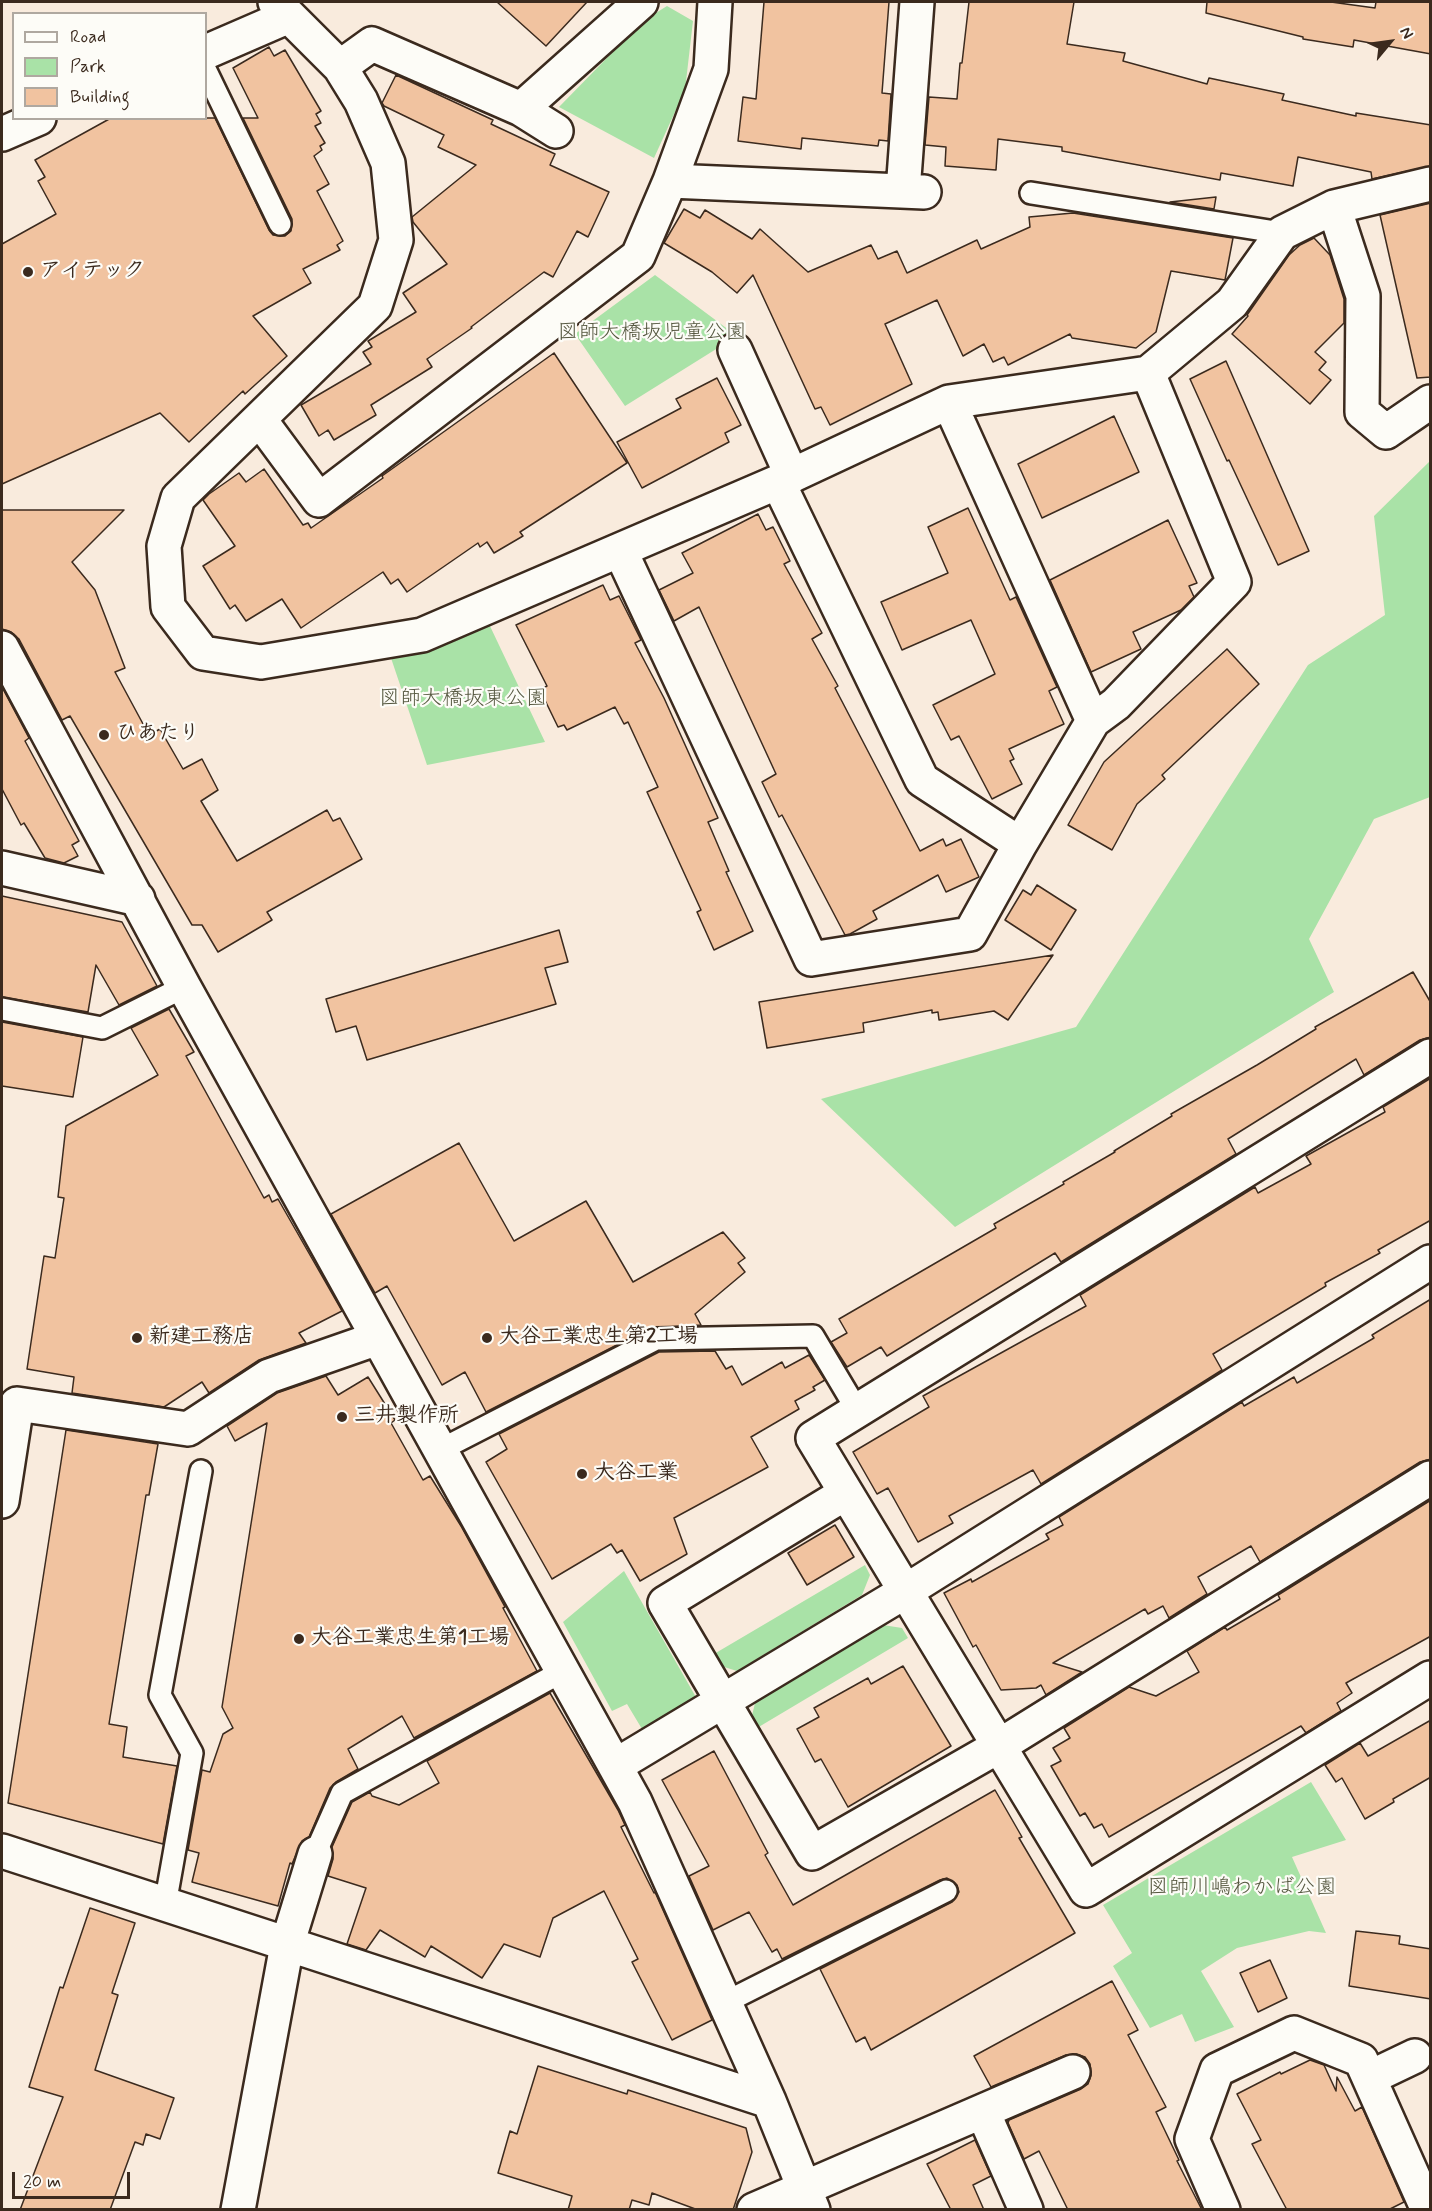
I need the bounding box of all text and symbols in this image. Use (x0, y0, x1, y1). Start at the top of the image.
legend (12, 12, 207, 120)
north arrow (1360, 12, 1420, 72)
text: N (1394, 23, 1418, 43)
text: Road (70, 25, 106, 49)
text: Park (70, 55, 106, 79)
text: Building (70, 85, 130, 109)
place label: アイテック (40, 259, 145, 285)
marker: アイテック (21, 265, 35, 279)
park label: 図師大橋坂児童公園 (558, 321, 746, 347)
park label: 図師大橋坂東公園 (379, 687, 547, 713)
place label: ひあたり (116, 722, 200, 748)
marker: ひあたり (97, 728, 111, 742)
place label: 新建工務店 (149, 1325, 254, 1351)
place label: 大谷工業忠生第2工場 (499, 1325, 698, 1351)
marker: 新建工務店 (130, 1331, 144, 1345)
marker: 大谷工業忠生第2工場 (480, 1331, 494, 1345)
place label: 三井製作所 (354, 1404, 459, 1430)
marker: 三井製作所 (335, 1410, 349, 1424)
place label: 大谷工業 (594, 1461, 678, 1487)
marker: 大谷工業 (575, 1467, 589, 1481)
place label: 大谷工業忠生第1工場 (311, 1626, 509, 1652)
marker: 大谷工業忠生第1工場 (292, 1632, 306, 1646)
park label: 図師川嶋わかば公園 (1148, 1876, 1336, 1902)
scale bar (15, 2160, 134, 2198)
text: 20 m (23, 2170, 61, 2194)

